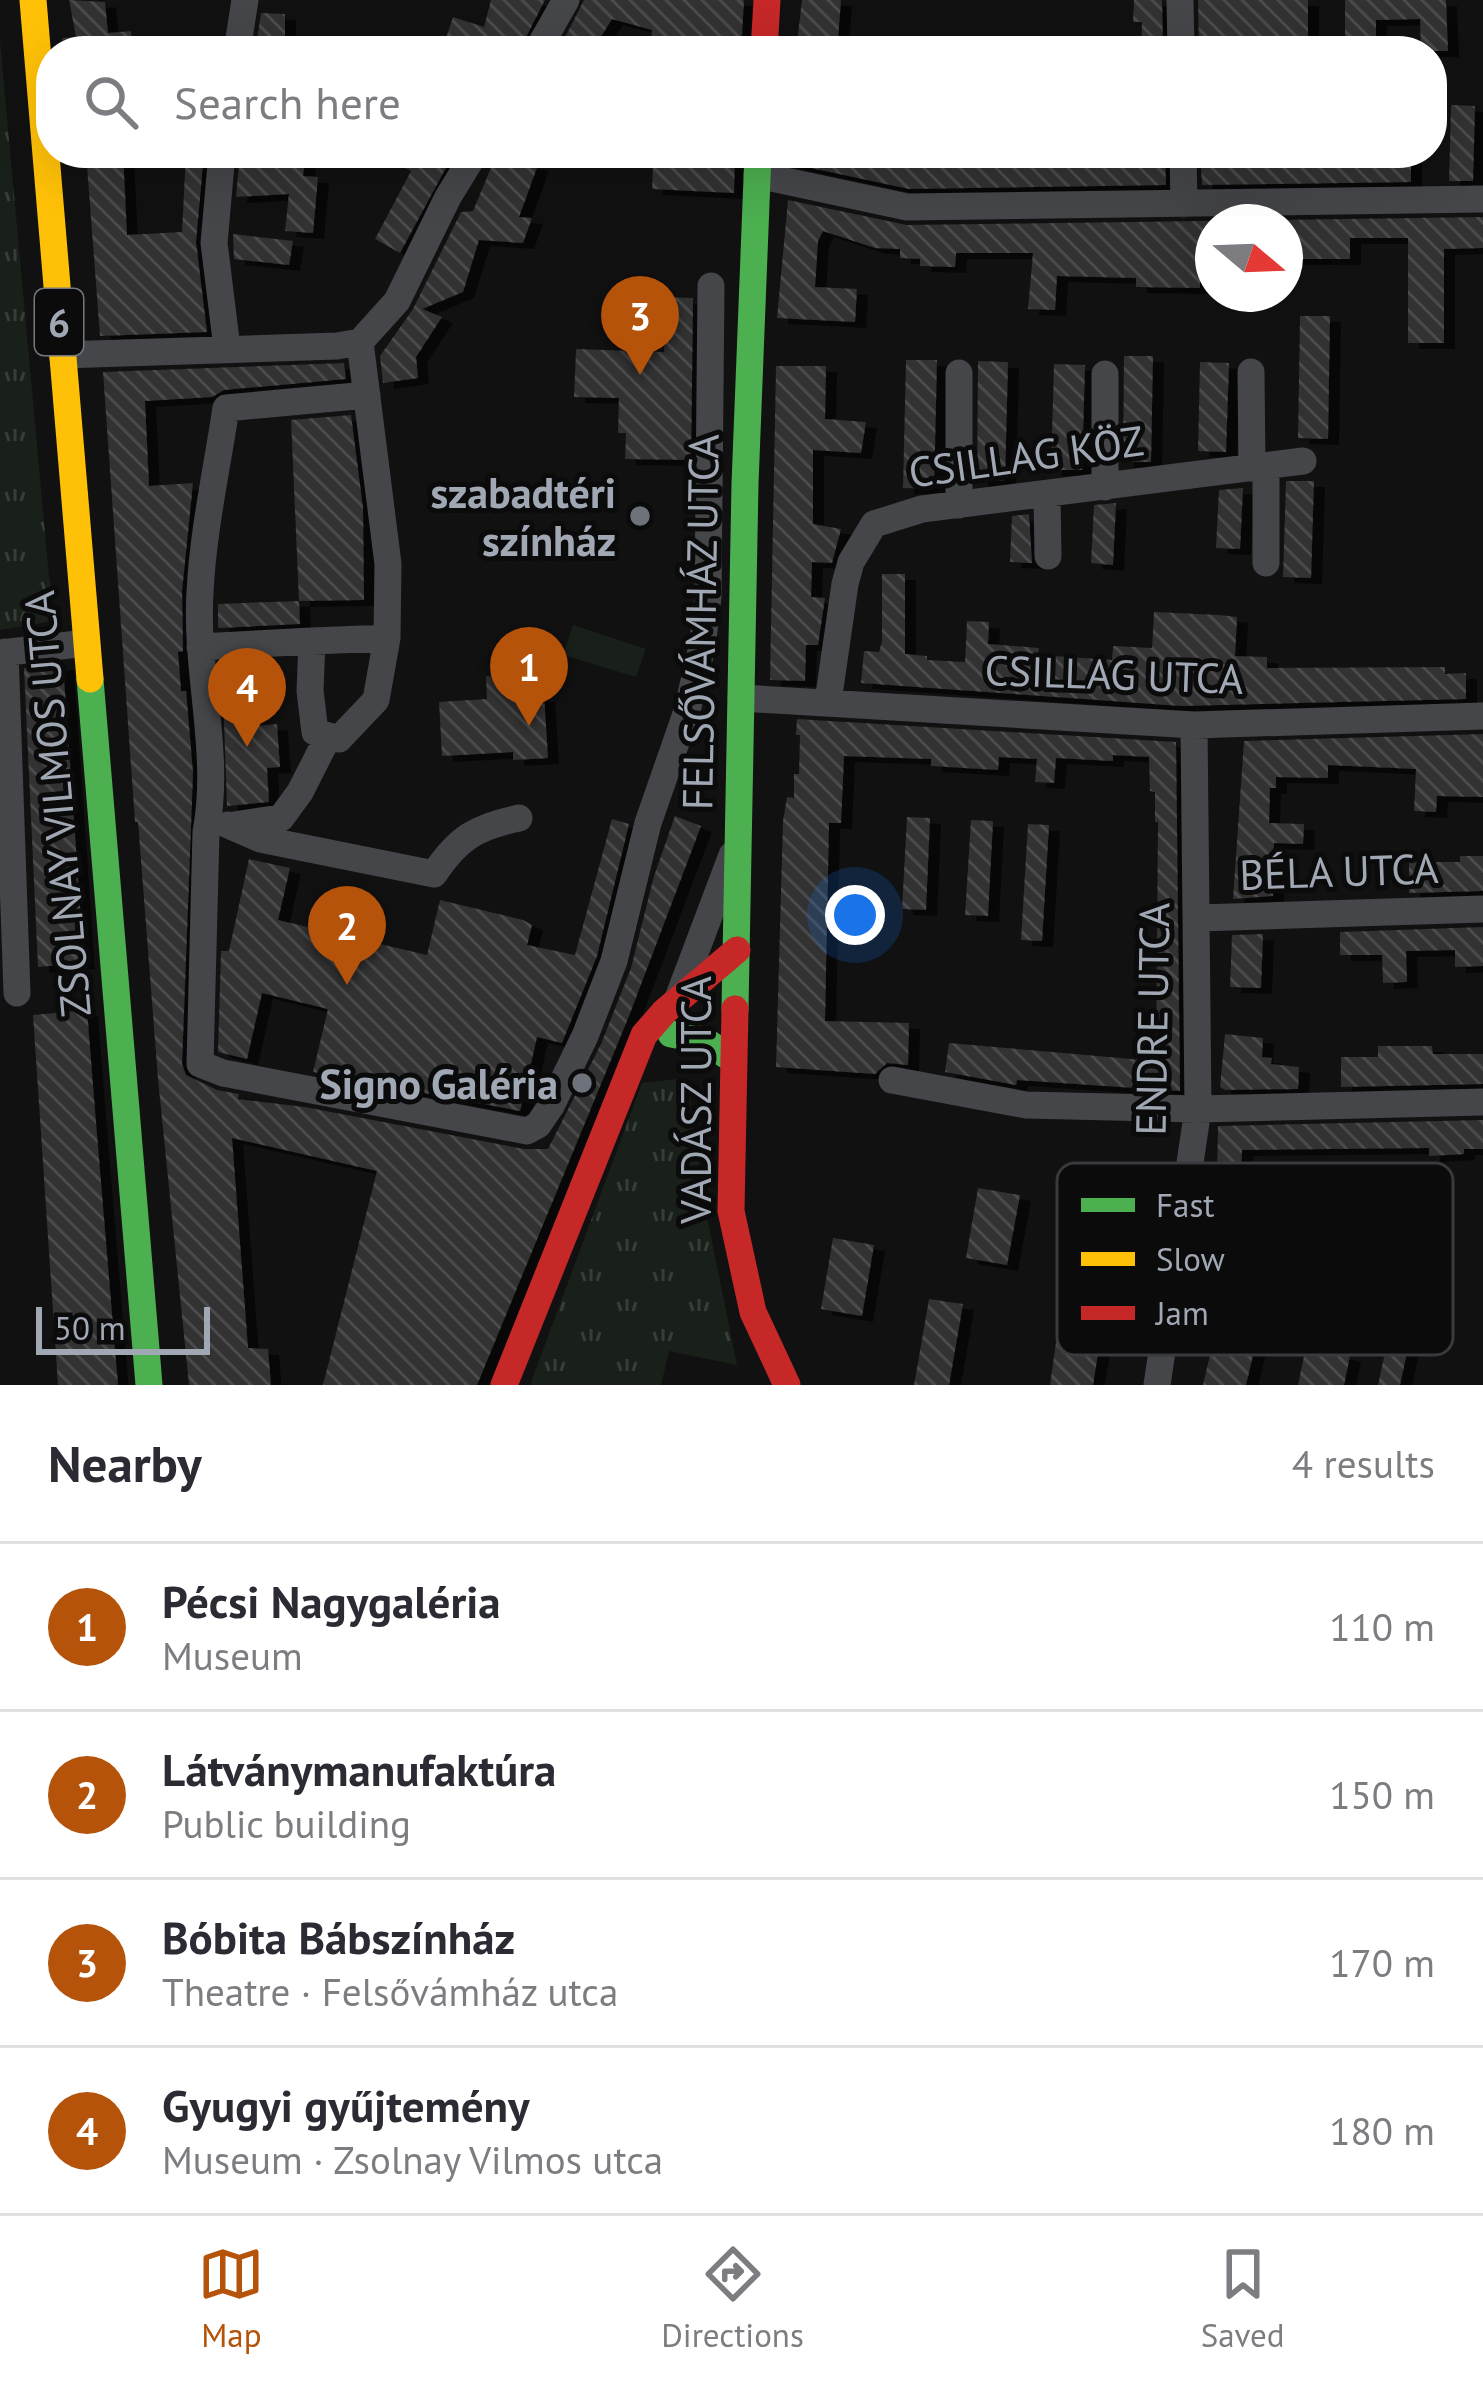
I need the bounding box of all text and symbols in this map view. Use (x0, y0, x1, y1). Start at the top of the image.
search box (36, 36, 1447, 168)
icon: search (78, 69, 144, 135)
text: Search here (174, 73, 401, 131)
north arrow (1195, 204, 1303, 312)
pin: 3 (601, 276, 679, 375)
road number: 6 (35, 289, 83, 355)
street label: CSILLAG KÖZ (905, 412, 1147, 500)
street label: FELSŐVÁMHÁZ UTCA (669, 433, 731, 811)
place label: szabadtéri színház (430, 465, 616, 568)
marker: szabadtéri színház (627, 503, 653, 529)
street label: ZSOLNAY VILMOS UTCA (11, 588, 103, 1019)
pin: 1 (490, 627, 568, 726)
street label: CSILLAG UTCA (984, 642, 1245, 706)
pin: 4 (208, 648, 286, 747)
street label: BÉLA UTCA (1239, 840, 1440, 902)
your location (825, 885, 885, 945)
pin: 2 (308, 886, 386, 985)
street label: ENDRE UTCA (1122, 902, 1182, 1136)
street label: VADÁSZ UTCA (668, 975, 723, 1225)
place label: Signo Galéria (319, 1056, 558, 1111)
marker: Signo Galéria (569, 1070, 595, 1096)
legend (1057, 1163, 1453, 1355)
text: Fast (1156, 1183, 1215, 1226)
text: Slow (1156, 1237, 1225, 1280)
text: Jam (1154, 1291, 1209, 1334)
scale bar (36, 1301, 210, 1354)
text: 50 m (54, 1306, 126, 1349)
text: Nearby (48, 1430, 202, 1496)
text: 4 results (1292, 1438, 1435, 1489)
text: Pécsi Nagygaléria (162, 1572, 501, 1630)
text: 1 (76, 1601, 98, 1652)
text: 110 m (1329, 1601, 1435, 1652)
text: Museum (162, 1630, 303, 1681)
text: Látványmanufaktúra (162, 1740, 556, 1798)
text: 2 (76, 1769, 98, 1820)
text: 150 m (1329, 1769, 1435, 1820)
text: Public building (162, 1798, 411, 1849)
text: Bóbita Bábszínház (162, 1908, 515, 1966)
text: 3 (76, 1937, 98, 1988)
text: 170 m (1329, 1937, 1435, 1988)
text: Theatre · Felsővámház utca (162, 1966, 618, 2017)
text: Gyugyi gyűjtemény (162, 2076, 530, 2134)
text: 4 (76, 2105, 98, 2156)
text: 180 m (1329, 2105, 1435, 2156)
text: Museum · Zsolnay Vilmos utca (162, 2134, 663, 2185)
tab: Map (198, 2241, 264, 2356)
tab: Directions (661, 2241, 804, 2356)
tab: Saved (1201, 2241, 1285, 2356)

